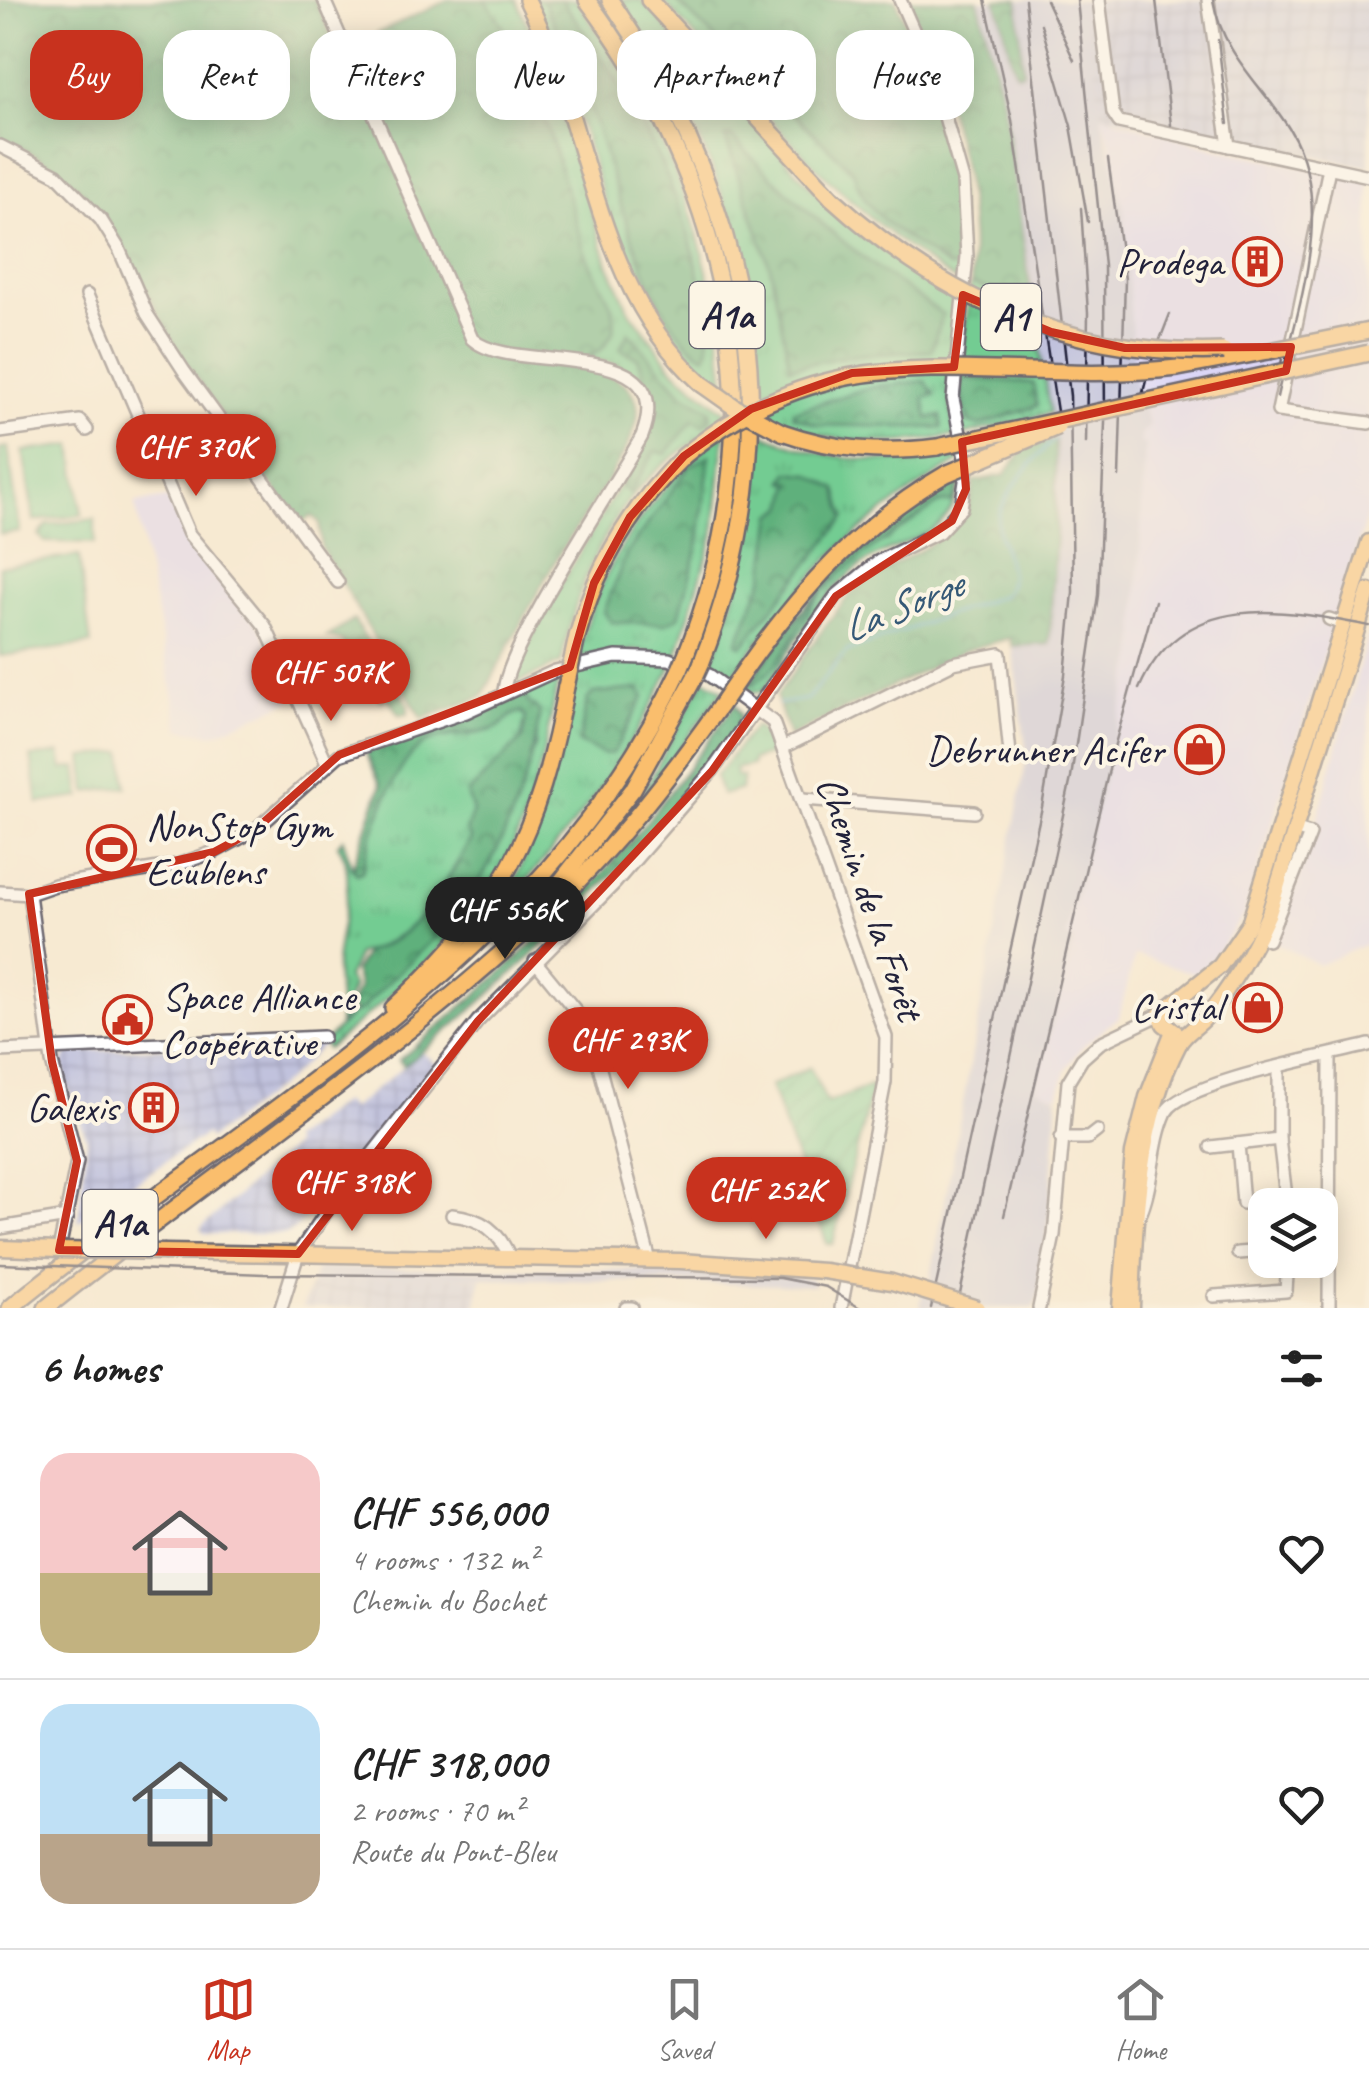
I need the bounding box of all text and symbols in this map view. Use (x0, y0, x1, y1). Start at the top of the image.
chip: Buy (30, 30, 143, 120)
chip: Rent (163, 30, 290, 120)
chip: Filters (310, 30, 456, 120)
chip: New (476, 30, 597, 120)
chip: Apartment (617, 30, 816, 120)
chip: House (836, 30, 974, 120)
building icon: Prodega (1232, 236, 1284, 288)
place label: Prodega (1117, 237, 1227, 287)
road number: A1a (690, 282, 764, 348)
road number: A1 (981, 284, 1041, 350)
pin: CHF 370K (93, 414, 299, 499)
text: CHF 370K (138, 426, 254, 467)
water label: La Sorge (834, 556, 976, 654)
pin: CHF 507K (228, 639, 434, 724)
text: CHF 507K (273, 651, 389, 692)
shop icon: Debrunner Acifer (1173, 724, 1225, 776)
place label: Debrunner Acifer (926, 725, 1167, 775)
street label: Chemin de la Forêt (805, 770, 936, 1030)
place label: NonStop Gym Ecublens (146, 801, 334, 897)
sports icon: NonStop Gym Ecublens (85, 823, 137, 875)
pin: CHF 556K (402, 877, 608, 962)
text: CHF 556K (447, 889, 563, 930)
place label: Space Alliance Coopérative (162, 972, 358, 1068)
shop icon: Cristal (1231, 981, 1283, 1033)
place label: Cristal (1131, 982, 1229, 1032)
public building icon: Space Alliance Coopérative (101, 994, 153, 1046)
pin: CHF 293K (525, 1007, 731, 1092)
text: CHF 293K (570, 1019, 686, 1060)
building icon: Galexis (127, 1082, 179, 1134)
place label: Galexis (26, 1083, 121, 1133)
pin: CHF 318K (249, 1149, 455, 1234)
pin: CHF 252K (663, 1157, 869, 1242)
text: CHF 318K (294, 1161, 410, 1202)
text: CHF 252K (708, 1169, 824, 1210)
map controls (1248, 1188, 1338, 1278)
button: layers (1248, 1188, 1338, 1278)
road number: A1a (82, 1190, 158, 1256)
icon: filters (1274, 1341, 1329, 1396)
text: 6 homes (40, 1342, 159, 1395)
text: CHF 556,000 (350, 1486, 545, 1539)
icon: home (120, 1493, 240, 1613)
icon: heart (1274, 1526, 1329, 1581)
text: 4 rooms · 132 m² (350, 1539, 537, 1580)
text: Chemin du Bochet (350, 1580, 545, 1621)
text: CHF 318,000 (350, 1737, 546, 1790)
icon: home (120, 1744, 240, 1864)
icon: heart (1274, 1777, 1329, 1832)
text: 2 rooms · 70 m² (350, 1790, 523, 1831)
text: Route du Pont-Bleu (350, 1831, 556, 1872)
tab: Map (201, 1972, 256, 2067)
tab: Saved (657, 1972, 712, 2067)
tab: Home (1113, 1972, 1168, 2067)

